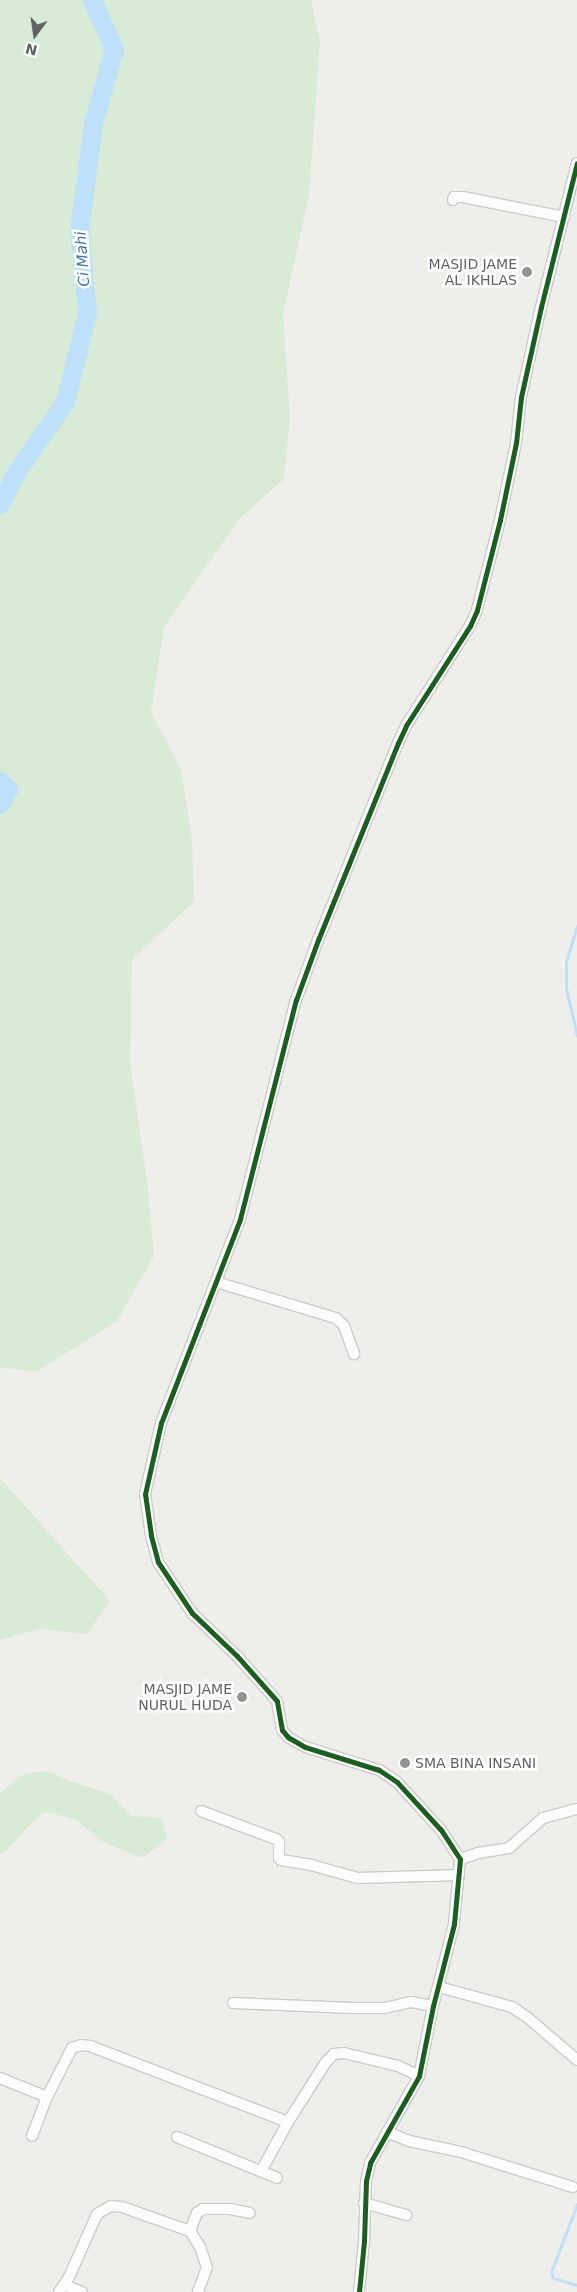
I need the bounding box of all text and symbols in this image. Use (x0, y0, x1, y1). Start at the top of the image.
north arrow (10, 10, 60, 60)
text: N (24, 40, 39, 59)
water label: Ci Mahi (72, 231, 94, 287)
place label: MASJID JAME AL IKHLAS (429, 256, 517, 288)
marker: MASJID JAME AL IKHLAS (521, 266, 533, 278)
place label: MASJID JAME NURUL HUDA (138, 1681, 232, 1714)
marker: MASJID JAME NURUL HUDA (236, 1691, 248, 1703)
place label: SMA BINA INSANI (415, 1755, 536, 1771)
marker: SMA BINA INSANI (399, 1757, 411, 1769)

